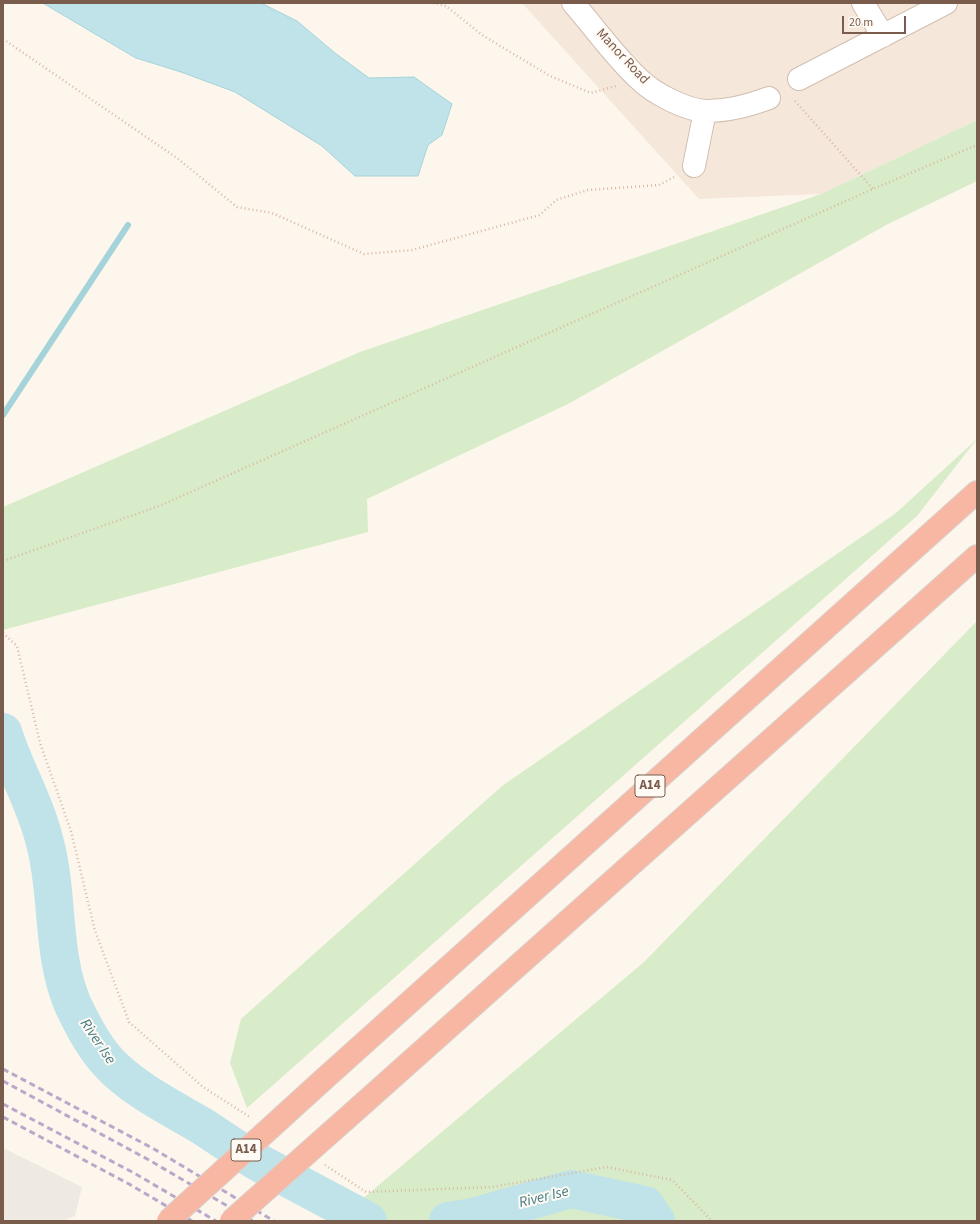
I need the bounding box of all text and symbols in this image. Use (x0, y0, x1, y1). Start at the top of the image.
scale bar (844, 8, 908, 34)
text: 20 m (849, 14, 873, 31)
street label: Manor Road (592, 26, 652, 88)
road number: A14 (635, 775, 665, 797)
water label: River Ise (75, 1016, 119, 1068)
road number: A14 (231, 1139, 261, 1161)
water label: River Ise (517, 1183, 571, 1213)

